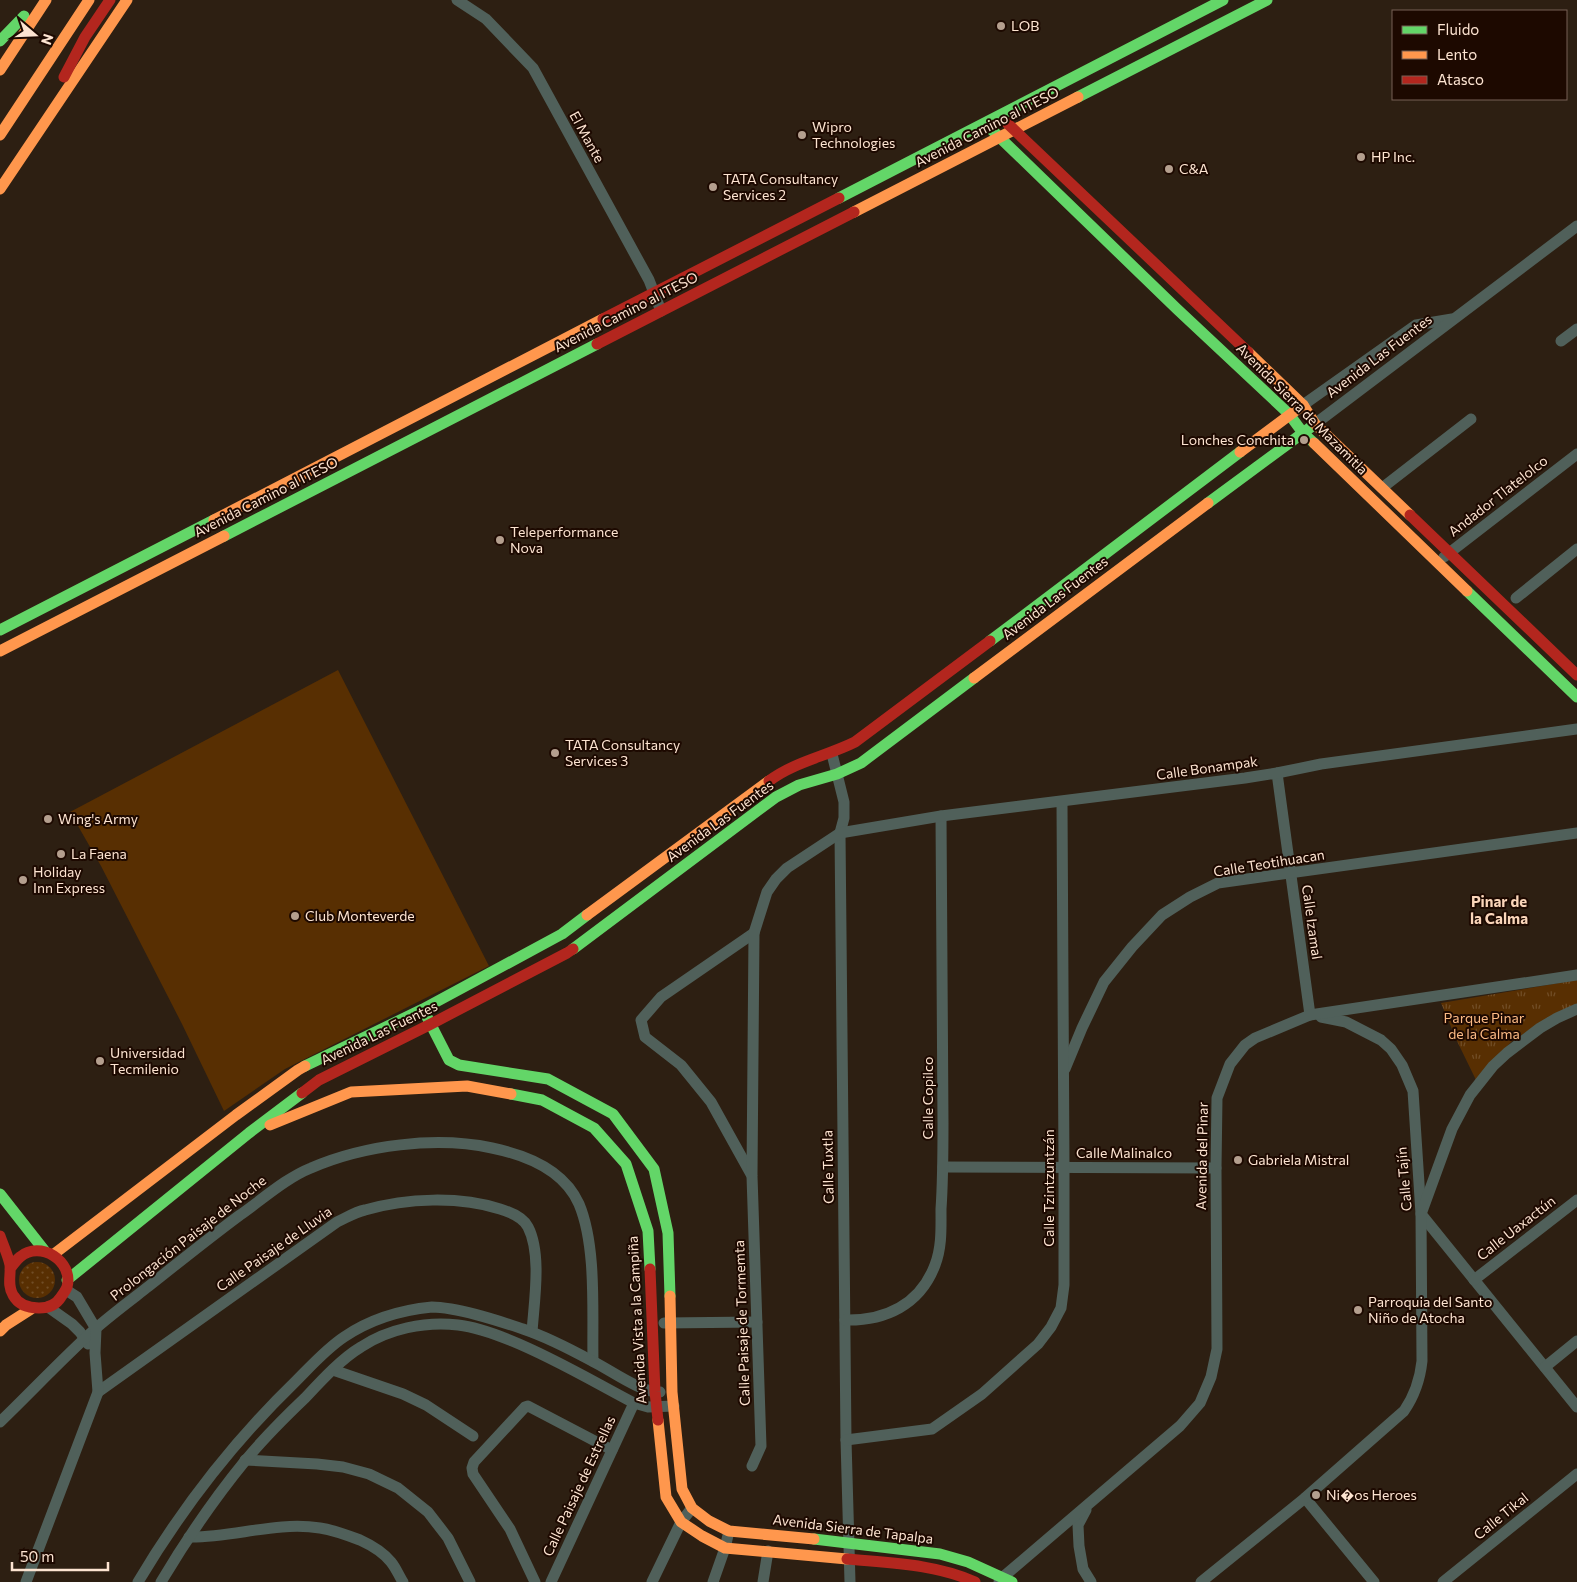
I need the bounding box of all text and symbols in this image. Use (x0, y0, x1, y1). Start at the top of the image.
north arrow (10, 10, 60, 60)
legend (1392, 10, 1567, 100)
place label: LOB (1011, 17, 1039, 34)
marker: LOB (995, 20, 1007, 32)
text: Fluido (1437, 20, 1479, 38)
text: N (38, 32, 58, 47)
text: Lento (1437, 45, 1477, 63)
text: Atasco (1437, 70, 1484, 88)
street label: Avenida Camino al ITESO (912, 83, 1062, 170)
street label: El Mante (566, 108, 608, 165)
place label: Wipro Technologies (812, 118, 895, 151)
marker: Wipro Technologies (796, 129, 808, 141)
place label: HP Inc. (1371, 148, 1415, 165)
marker: HP Inc. (1355, 151, 1367, 163)
place label: C&A (1179, 160, 1209, 177)
marker: C&A (1163, 163, 1175, 175)
place label: TATA Consultancy Services 2 (723, 170, 838, 203)
marker: TATA Consultancy Services 2 (707, 181, 719, 193)
street label: Avenida Camino al ITESO (551, 268, 701, 355)
street label: Avenida Las Fuentes (1322, 310, 1435, 401)
street label: Avenida Sierra de Mazamitla (1233, 339, 1372, 478)
place label: Lonches Conchita (1181, 431, 1294, 448)
marker: Lonches Conchita (1298, 434, 1310, 446)
street label: Andador Tlatelolco (1445, 452, 1551, 540)
street label: Avenida Camino al ITESO (191, 453, 341, 540)
place label: Teleperformance Nova (510, 523, 619, 556)
marker: Teleperformance Nova (494, 534, 506, 546)
street label: Avenida Las Fuentes (998, 552, 1111, 643)
place label: TATA Consultancy Services 3 (565, 736, 680, 769)
marker: TATA Consultancy Services 3 (549, 747, 561, 759)
street label: Calle Bonampak (1155, 752, 1259, 783)
street label: Avenida Las Fuentes (663, 776, 776, 865)
place label: Wing's Army (58, 810, 138, 827)
marker: Wing's Army (42, 813, 54, 825)
place label: La Faena (71, 845, 127, 862)
street label: Calle Teotihuacan (1212, 845, 1326, 880)
marker: La Faena (55, 848, 67, 860)
place label: Holiday Inn Express (33, 863, 105, 896)
marker: Holiday Inn Express (17, 874, 29, 886)
street label: Calle Izamal (1299, 883, 1326, 960)
district label: Pinar de la Calma (1470, 892, 1528, 927)
place label: Club Monteverde (305, 907, 415, 924)
marker: Club Monteverde (289, 910, 301, 922)
street label: Avenida Las Fuentes (318, 997, 440, 1068)
park label: Parque Pinar de la Calma (1444, 1009, 1525, 1042)
place label: Universidad Tecmilenio (110, 1044, 185, 1077)
marker: Universidad Tecmilenio (94, 1055, 106, 1067)
street label: Calle Copilco (919, 1057, 936, 1139)
street label: Avenida del Pinar (1192, 1101, 1211, 1210)
street label: Calle Tzintzuntzán (1040, 1129, 1057, 1247)
street label: Calle Tuxtla (818, 1130, 837, 1204)
street label: Calle Malinalco (1076, 1144, 1172, 1161)
street label: Calle Tajín (1392, 1146, 1415, 1212)
place label: Gabriela Mistral (1248, 1151, 1349, 1168)
marker: Gabriela Mistral (1232, 1154, 1244, 1166)
street label: Prolongación Paisaje de Noche (106, 1171, 269, 1304)
street label: Calle Uaxactún (1473, 1192, 1558, 1264)
street label: Calle Paisaje de Lluvia (213, 1202, 335, 1295)
street label: Avenida Vista a la Campiña (624, 1236, 649, 1405)
street label: Calle Paisaje de Tormemta (730, 1240, 753, 1406)
place label: Parroquia del Santo Niño de Atocha (1368, 1293, 1492, 1326)
marker: Parroquia del Santo Niño de Atocha (1352, 1304, 1364, 1316)
street label: Calle Paisaje de Estrellas (538, 1413, 619, 1559)
place label: Ni�os Heroes (1326, 1486, 1417, 1503)
marker: Ni�os Heroes (1310, 1489, 1322, 1501)
street label: Calle Tikal (1470, 1489, 1531, 1543)
street label: Avenida Sierra de Tapalpa (772, 1510, 934, 1547)
scale bar (12, 1540, 109, 1572)
text: 50 m (20, 1547, 54, 1565)

